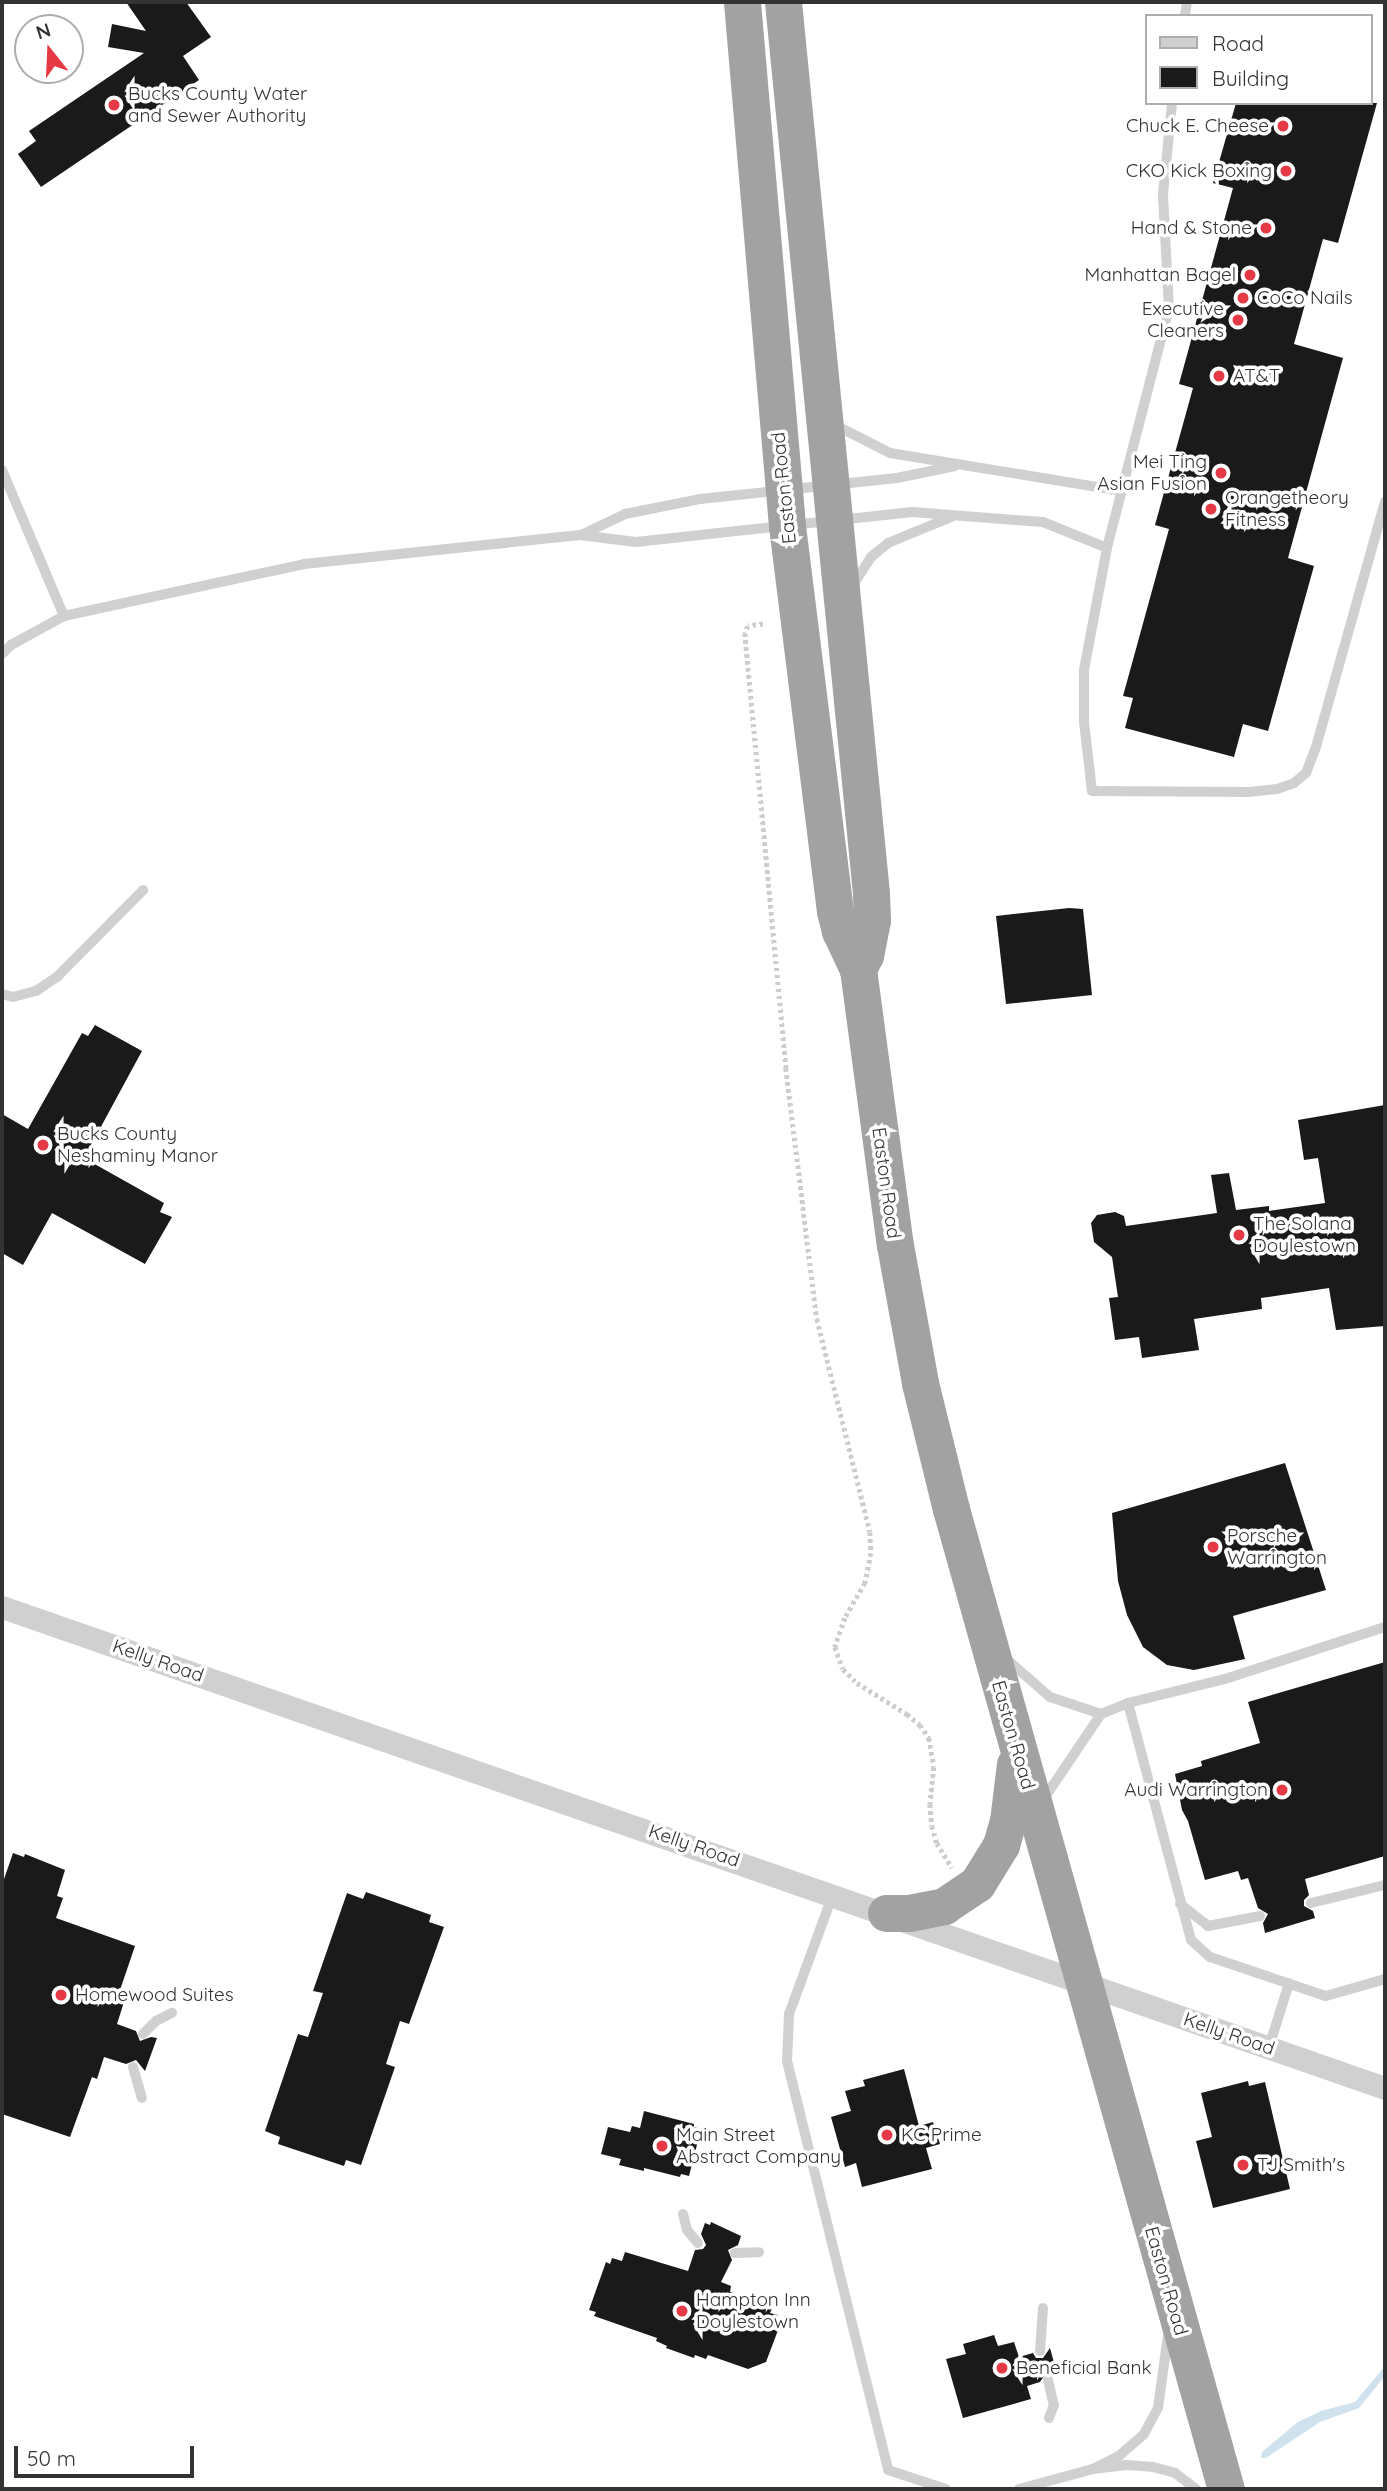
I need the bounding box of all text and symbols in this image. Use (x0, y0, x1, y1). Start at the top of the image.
north arrow (14, 14, 84, 84)
legend (1146, 14, 1373, 105)
text: N (33, 17, 53, 45)
text: Road (1212, 30, 1264, 56)
text: Building (1212, 65, 1289, 91)
place label: Bucks County Water and Sewer Authority (128, 83, 307, 127)
marker: Bucks County Water and Sewer Authority (106, 97, 122, 113)
place label: Chuck E. Cheese (1126, 115, 1269, 137)
marker: Chuck E. Cheese (1275, 118, 1291, 134)
place label: CKO Kick Boxing (1126, 160, 1272, 182)
marker: CKO Kick Boxing (1278, 163, 1294, 179)
place label: Hand & Stone (1131, 217, 1252, 239)
marker: Hand & Stone (1258, 220, 1274, 236)
place label: Manhattan Bagel (1084, 264, 1236, 286)
marker: Manhattan Bagel (1242, 267, 1258, 283)
place label: CoCo Nails (1257, 287, 1353, 309)
marker: CoCo Nails (1235, 290, 1251, 306)
place label: Executive Cleaners (1142, 298, 1224, 342)
marker: Executive Cleaners (1230, 312, 1246, 328)
place label: AT&T (1233, 365, 1280, 387)
marker: AT&T (1211, 368, 1227, 384)
street label: Easton Road (767, 431, 801, 545)
place label: Mei Ting Asian Fusion (1097, 451, 1207, 495)
marker: Mei Ting Asian Fusion (1213, 465, 1229, 481)
place label: Orangetheory Fitness (1225, 487, 1349, 531)
marker: Orangetheory Fitness (1203, 501, 1219, 517)
place label: Bucks County Neshaminy Manor (57, 1123, 218, 1167)
street label: Easton Road (867, 1126, 905, 1240)
marker: Bucks County Neshaminy Manor (35, 1137, 51, 1153)
place label: The Solana Doylestown (1253, 1213, 1356, 1257)
marker: The Solana Doylestown (1231, 1227, 1247, 1243)
place label: Porsche Warrington (1227, 1525, 1327, 1569)
marker: Porsche Warrington (1205, 1539, 1221, 1555)
street label: Kelly Road (110, 1635, 206, 1687)
street label: Easton Road (987, 1678, 1039, 1792)
place label: Audi Warrington (1124, 1779, 1268, 1801)
marker: Audi Warrington (1274, 1782, 1290, 1798)
street label: Kelly Road (646, 1820, 742, 1872)
place label: Homewood Suites (75, 1984, 234, 2006)
marker: Homewood Suites (53, 1987, 69, 2003)
street label: Kelly Road (1181, 2008, 1277, 2060)
place label: Main Street Abstract Company (676, 2124, 841, 2168)
place label: KC Prime (901, 2124, 982, 2146)
marker: KC Prime (879, 2127, 895, 2143)
marker: Main Street Abstract Company (654, 2138, 670, 2154)
place label: TJ Smith's (1257, 2154, 1345, 2176)
marker: TJ Smith's (1235, 2157, 1251, 2173)
street label: Easton Road (1140, 2224, 1192, 2338)
place label: Hampton Inn Doylestown (696, 2289, 811, 2333)
marker: Hampton Inn Doylestown (674, 2303, 690, 2319)
place label: Beneficial Bank (1016, 2357, 1152, 2379)
marker: Beneficial Bank (994, 2360, 1010, 2376)
scale bar (18, 2432, 198, 2476)
text: 50 m (27, 2445, 76, 2471)

